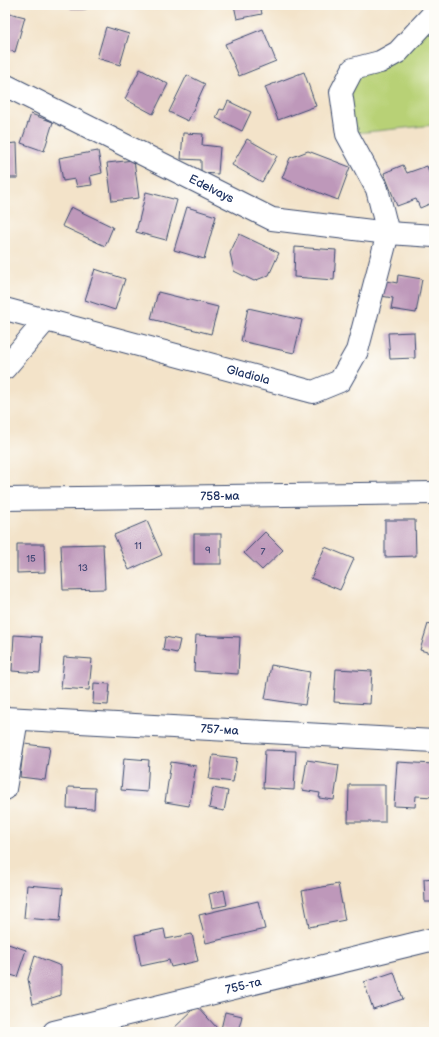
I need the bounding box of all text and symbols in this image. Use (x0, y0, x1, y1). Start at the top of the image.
street label: Edelvays (186, 172, 236, 207)
street label: Gladiola (225, 362, 272, 388)
street label: 758-ма (200, 489, 240, 504)
house number: 11 (134, 540, 142, 552)
house number: 9 (205, 544, 211, 556)
house number: 7 (261, 546, 266, 558)
house number: 15 (26, 553, 36, 565)
house number: 13 (78, 562, 88, 574)
street label: 757-ма (200, 721, 239, 739)
street label: 755-та (224, 975, 263, 998)

